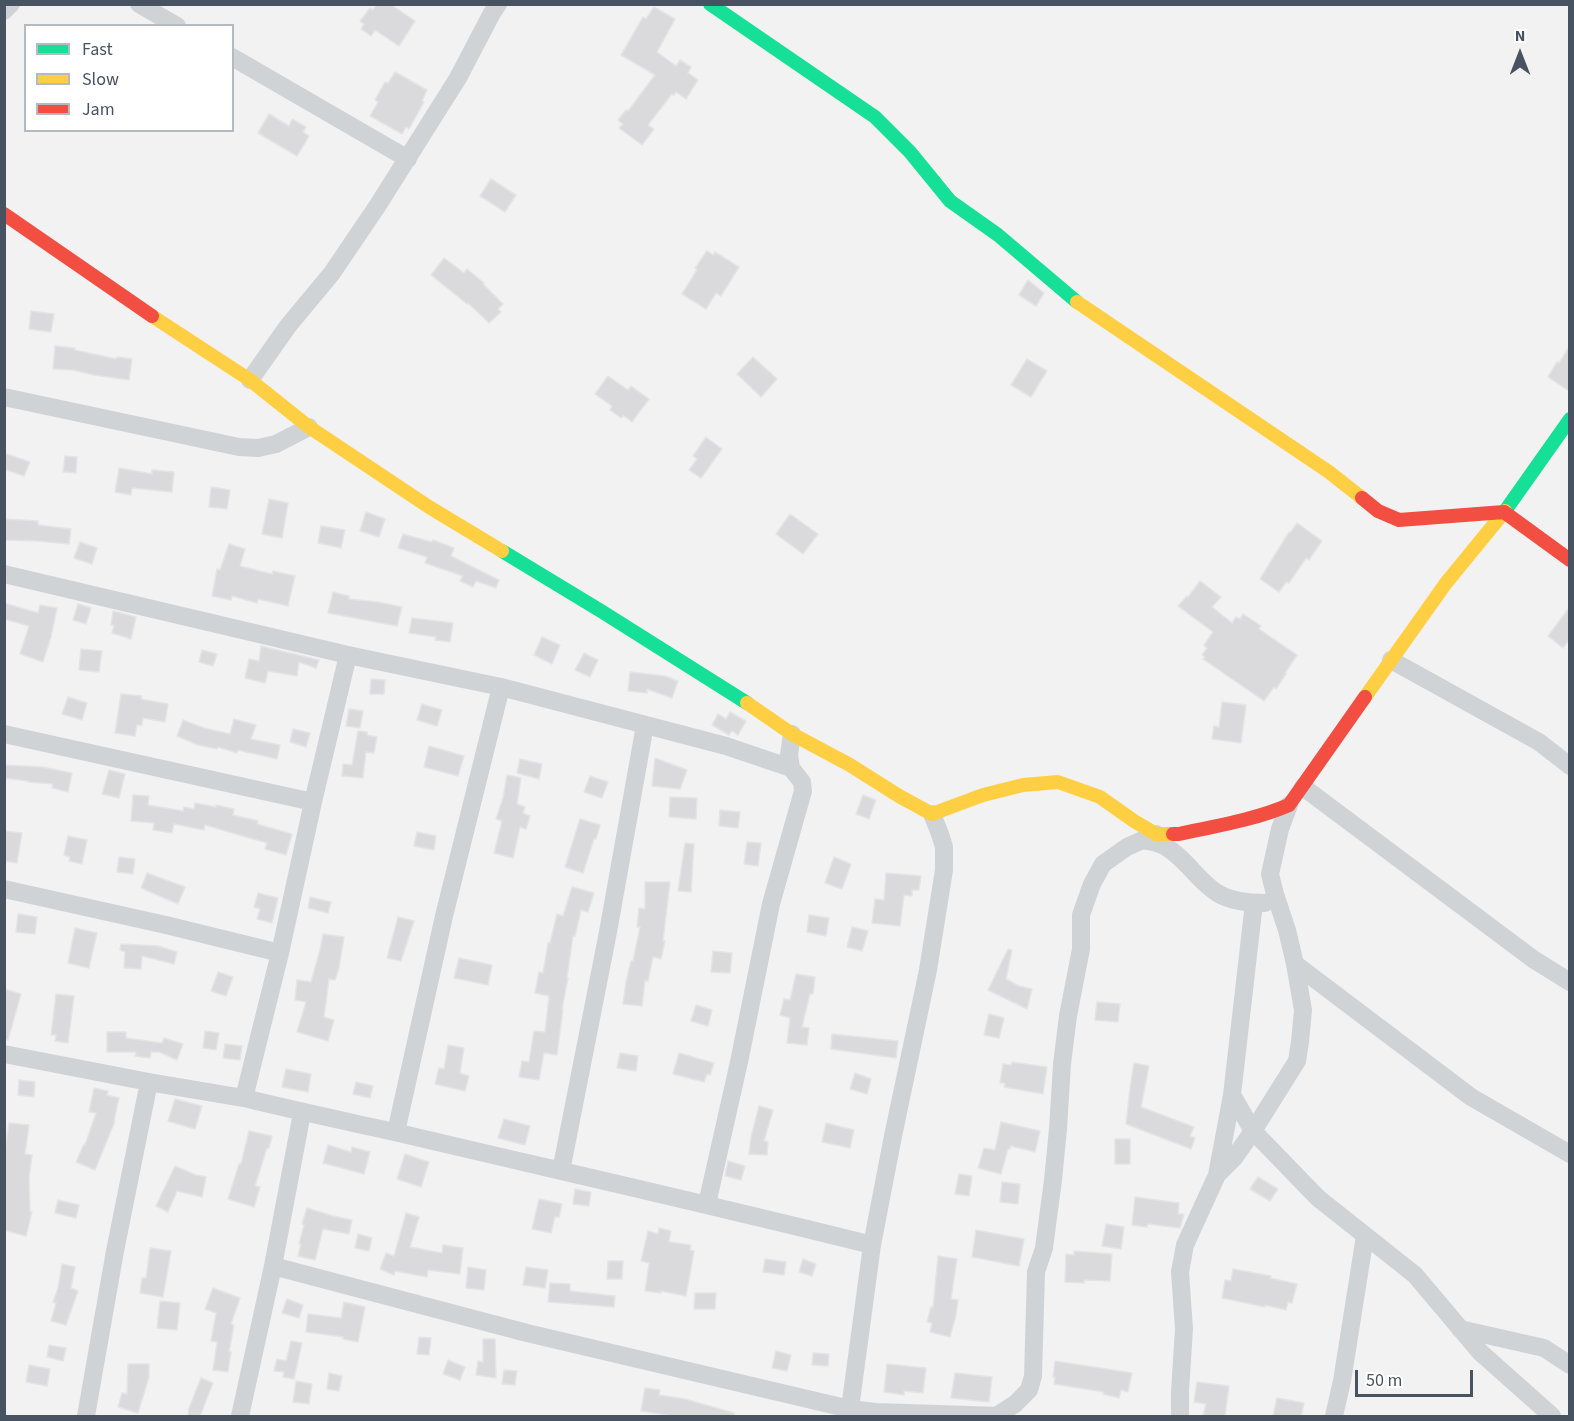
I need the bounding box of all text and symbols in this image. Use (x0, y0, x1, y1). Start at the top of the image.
legend (24, 24, 234, 132)
north arrow (1490, 24, 1550, 84)
text: N (1515, 25, 1525, 47)
text: Fast (82, 37, 113, 62)
text: Slow (82, 67, 119, 92)
text: Jam (82, 97, 115, 122)
scale bar (1358, 1358, 1476, 1396)
text: 50 m (1366, 1368, 1402, 1393)

